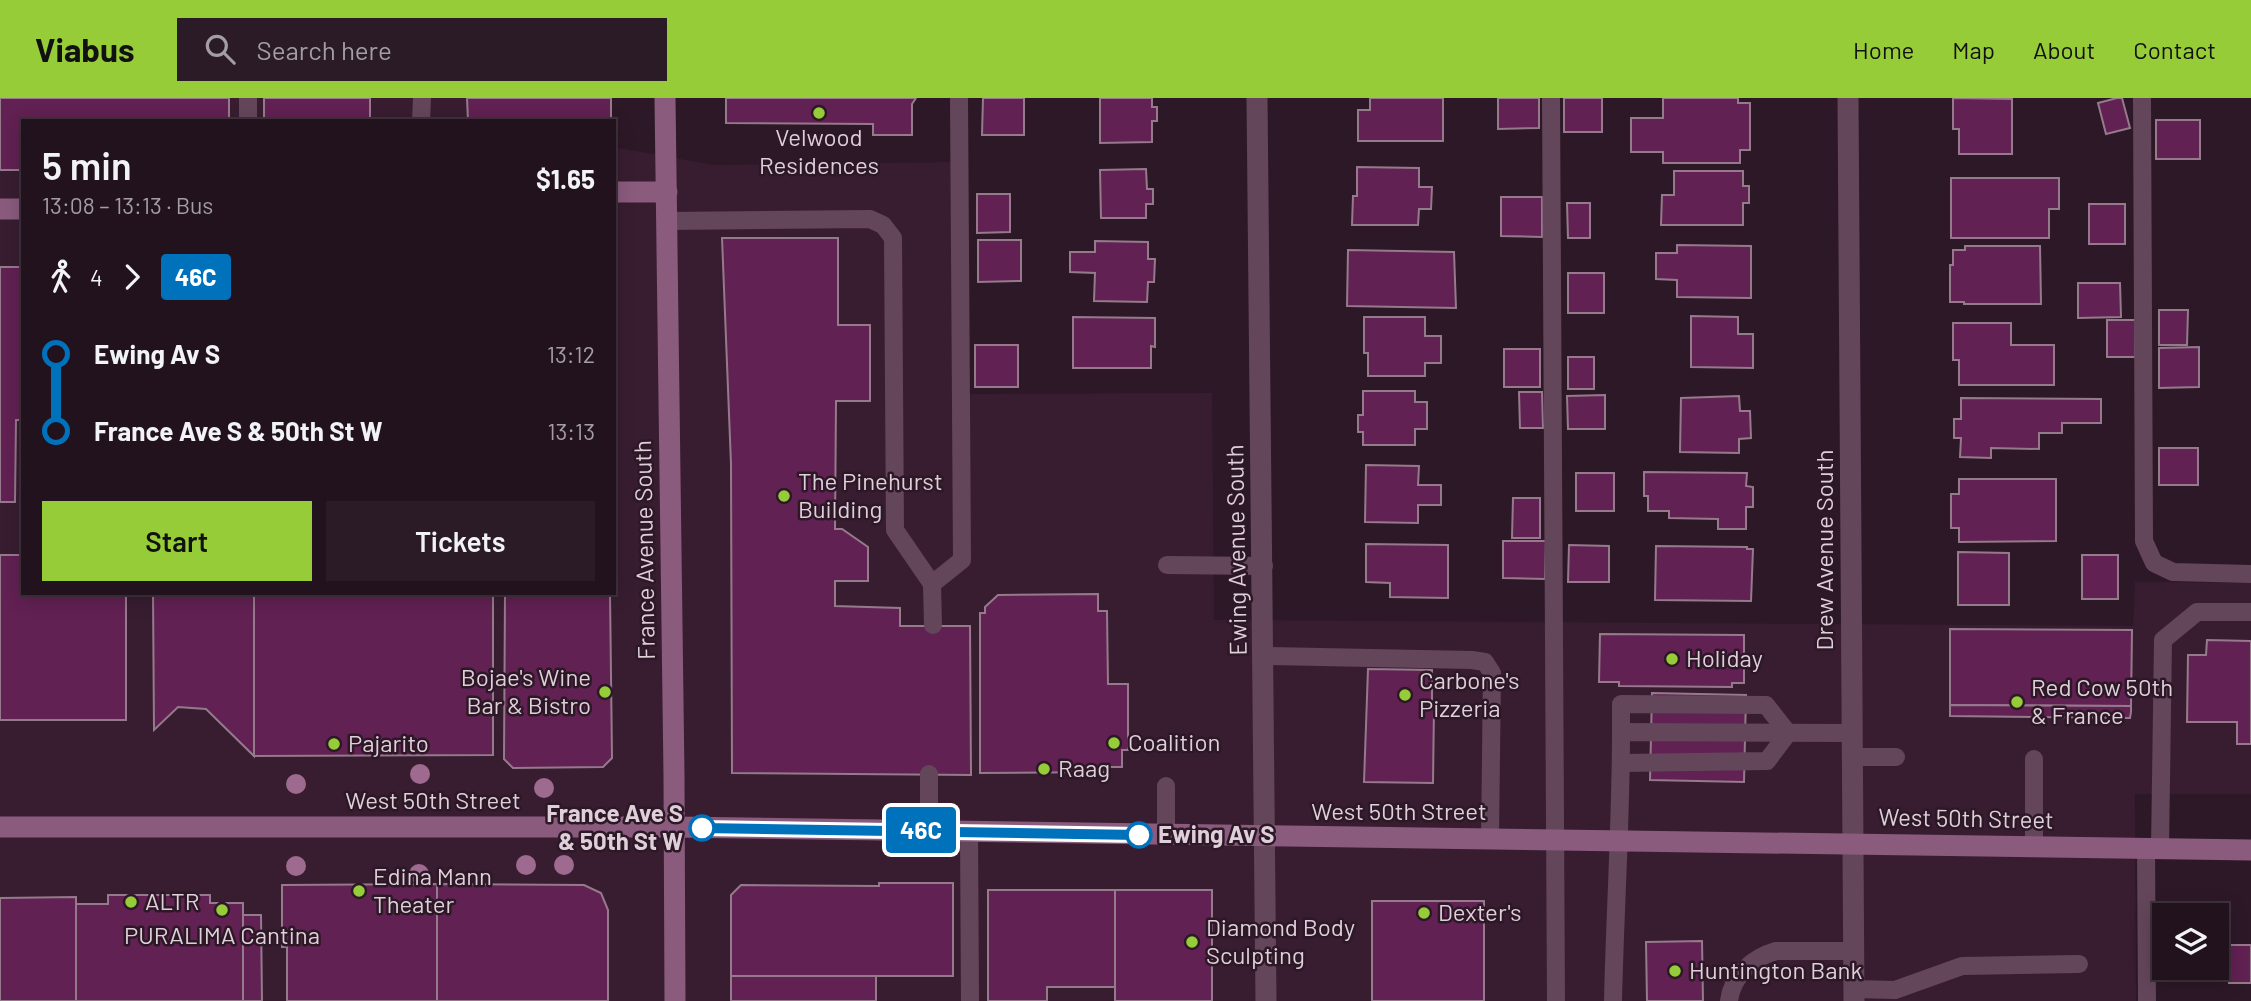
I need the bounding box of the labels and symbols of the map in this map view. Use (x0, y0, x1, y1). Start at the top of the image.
marker: Velwood Residences (811, 105, 827, 121)
place label: Velwood Residences (759, 122, 879, 179)
street label: France Avenue South (627, 440, 660, 660)
street label: Ewing Avenue South (1219, 444, 1252, 656)
street label: Drew Avenue South (1809, 450, 1838, 650)
place label: The Pinehurst Building (798, 466, 943, 523)
marker: The Pinehurst Building (776, 488, 792, 504)
place label: Holiday (1686, 643, 1763, 672)
marker: Holiday (1664, 651, 1680, 667)
place label: Bojae's Wine Bar & Bistro (461, 662, 591, 719)
place label: Carbone's Pizzeria (1419, 665, 1520, 722)
place label: Red Cow 50th & France (2031, 672, 2173, 729)
marker: Bojae's Wine Bar & Bistro (597, 684, 613, 700)
marker: Carbone's Pizzeria (1397, 687, 1413, 703)
marker: Red Cow 50th & France (2009, 694, 2025, 710)
place label: Coalition (1128, 727, 1220, 756)
place label: Pajarito (348, 728, 429, 757)
marker: Coalition (1106, 735, 1122, 751)
marker: Pajarito (326, 736, 342, 752)
place label: Raag (1058, 753, 1110, 782)
marker: Raag (1036, 761, 1052, 777)
street label: West 50th Street (345, 785, 521, 814)
street label: West 50th Street (1311, 796, 1487, 825)
place label: France Ave S & 50th St W (546, 798, 683, 855)
street label: West 50th Street (1878, 801, 2054, 834)
line badge: 46C (881, 807, 961, 853)
marker: France Ave S & 50th St W (689, 815, 715, 841)
place label: Ewing Av S (1158, 819, 1275, 848)
marker: Ewing Av S (1126, 822, 1152, 848)
place label: Edina Mann Theater (373, 861, 492, 918)
marker: Edina Mann Theater (351, 883, 367, 899)
place label: ALTR (145, 886, 199, 915)
marker: ALTR (123, 894, 139, 910)
place label: Dexter's (1438, 897, 1521, 926)
marker: PURALIMA Cantina (214, 902, 230, 918)
marker: Dexter's (1416, 905, 1432, 921)
place label: Diamond Body Sculpting (1206, 912, 1355, 969)
place label: PURALIMA Cantina (124, 920, 320, 949)
marker: Diamond Body Sculpting (1184, 934, 1200, 950)
place label: Huntington Bank (1689, 955, 1862, 984)
marker: Huntington Bank (1667, 963, 1683, 979)

